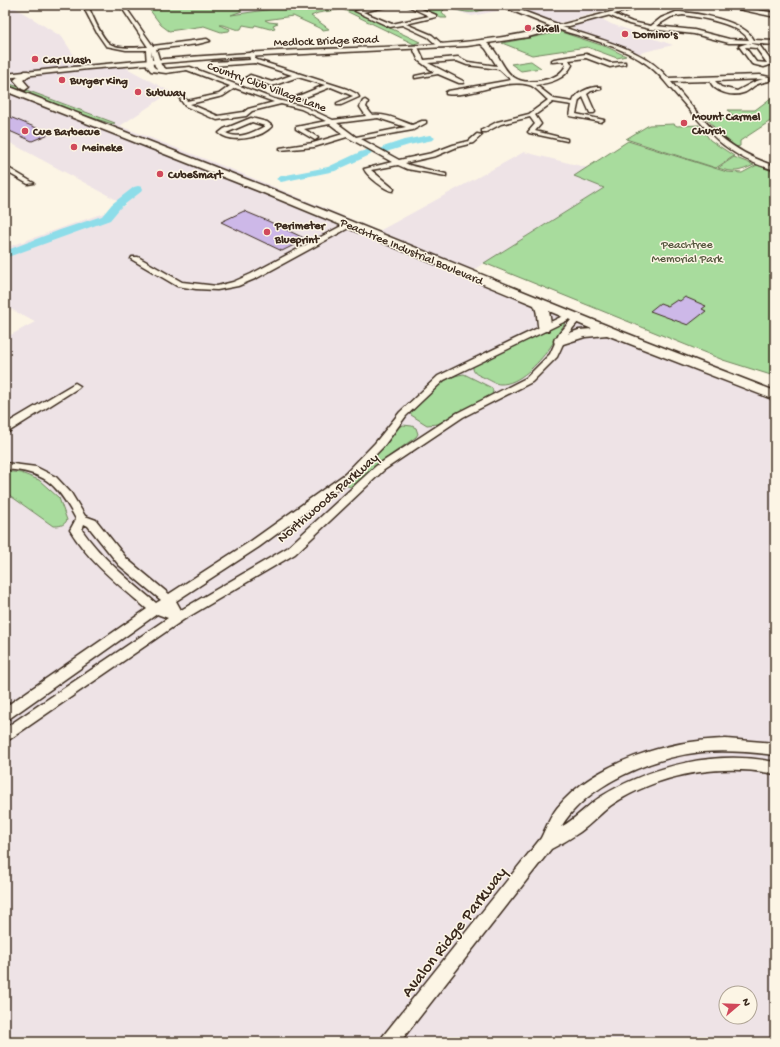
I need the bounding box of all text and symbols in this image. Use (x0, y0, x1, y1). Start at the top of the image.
marker: Shell (523, 23, 533, 33)
place label: Shell (536, 23, 560, 37)
marker: Domino's (620, 29, 630, 39)
place label: Domino's (632, 29, 678, 43)
street label: Medlock Bridge Road (273, 33, 380, 51)
marker: Car Wash (30, 54, 40, 64)
place label: Car Wash (42, 54, 92, 68)
street label: Country Club Village Lane (205, 60, 329, 116)
marker: Burger King (57, 75, 67, 85)
place label: Burger King (69, 75, 128, 89)
marker: Subway (133, 87, 143, 97)
place label: Subway (146, 87, 185, 101)
place label: Mount Carmel Church (691, 111, 761, 139)
marker: Mount Carmel Church (679, 118, 689, 128)
marker: Cue Barbecue (20, 126, 30, 136)
place label: Cue Barbecue (32, 126, 100, 140)
marker: Meineke (69, 142, 79, 152)
place label: Meineke (82, 142, 123, 156)
marker: CubeSmart (155, 169, 165, 179)
place label: CubeSmart (167, 169, 224, 183)
street label: Peachtree Industrial Boulevard (337, 216, 486, 290)
place label: Perimeter Blueprint (274, 220, 326, 248)
marker: Perimeter Blueprint (262, 227, 272, 237)
park label: Peachtree Memorial Park (651, 239, 724, 267)
street label: Northwoods Parkway (274, 450, 383, 548)
street label: Avalon Ridge Parkway (398, 863, 513, 1002)
north arrow (718, 985, 758, 1025)
text: N (739, 997, 752, 1008)

